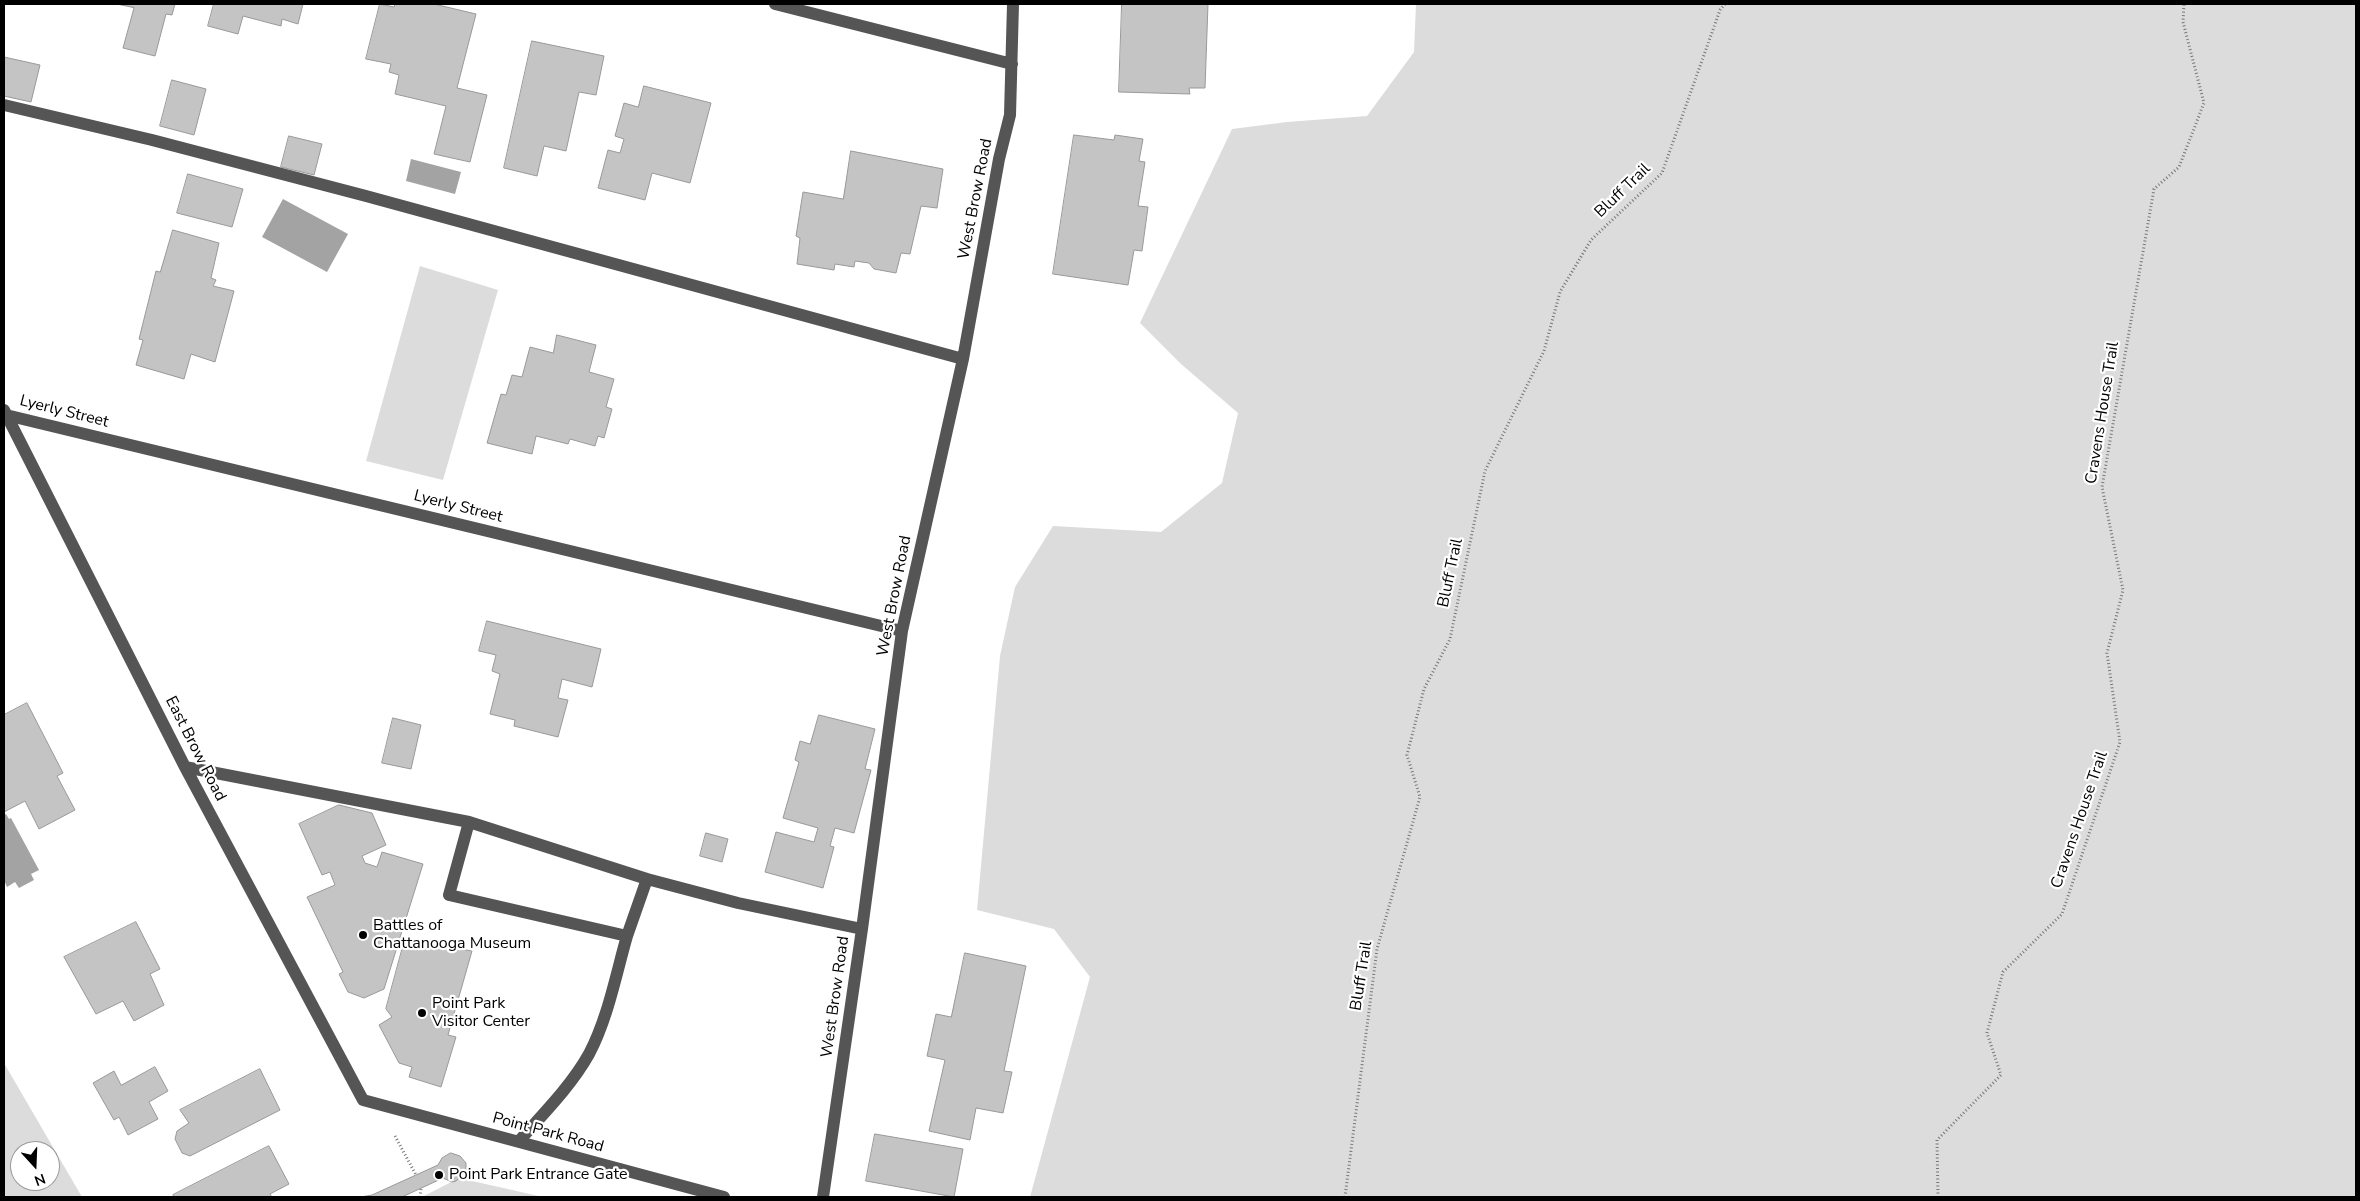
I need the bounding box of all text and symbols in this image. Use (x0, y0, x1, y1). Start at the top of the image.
street label: West Brow Road (955, 137, 997, 261)
street label: Bluff Trail (1591, 160, 1655, 222)
street label: Cravens House Trail (2082, 341, 2124, 485)
street label: Lyerly Street (18, 392, 110, 432)
street label: Lyerly Street (412, 487, 504, 527)
street label: West Brow Road (874, 534, 916, 658)
street label: Bluff Trail (1434, 537, 1468, 609)
street label: East Brow Road (160, 693, 230, 805)
street label: Cravens House Trail (2048, 749, 2112, 891)
place label: Battles of Chattanooga Museum (373, 916, 531, 954)
marker: Battles of Chattanooga Museum (357, 929, 369, 941)
street label: West Brow Road (818, 935, 854, 1059)
street label: Bluff Trail (1347, 940, 1377, 1012)
place label: Point Park Visitor Center (432, 994, 530, 1032)
marker: Point Park Visitor Center (416, 1007, 428, 1019)
street label: Point Park Road (490, 1109, 606, 1157)
north arrow (10, 1141, 60, 1191)
place label: Point Park Entrance Gate (449, 1165, 627, 1185)
text: N (32, 1169, 48, 1190)
marker: Point Park Entrance Gate (433, 1169, 445, 1181)

